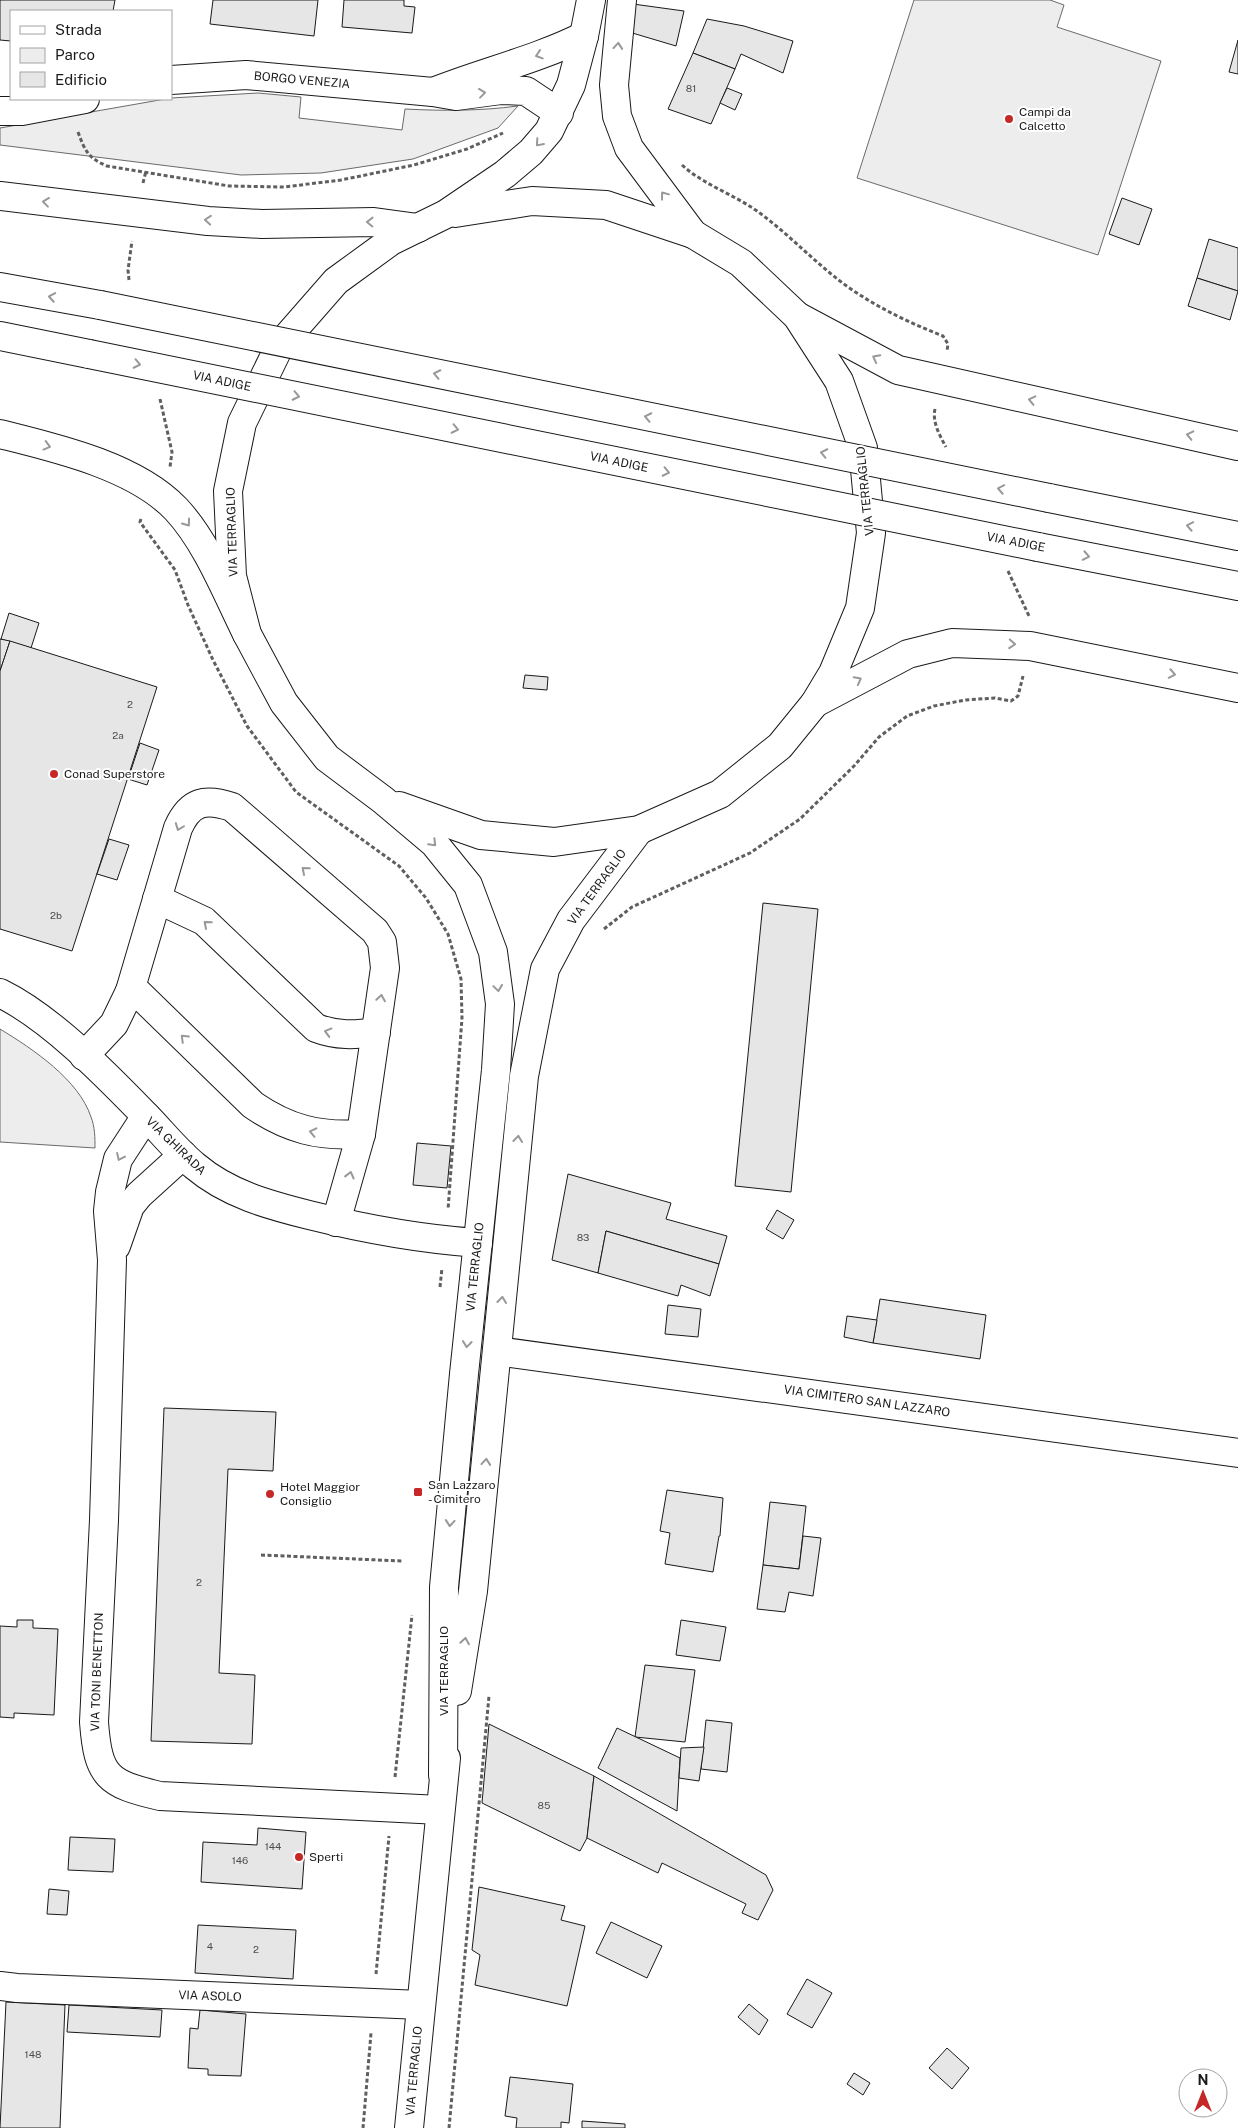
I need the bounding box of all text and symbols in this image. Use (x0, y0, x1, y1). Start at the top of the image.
legend (10, 10, 172, 100)
text: Strada (55, 21, 102, 38)
one-way arrow (612, 42, 623, 50)
text: Parco (55, 46, 95, 63)
one-way arrow (536, 49, 544, 59)
street label: BORGO VENEZIA (253, 69, 351, 91)
text: Edificio (55, 71, 107, 88)
house number: 81 (686, 82, 696, 94)
one-way arrow (479, 88, 487, 99)
place label: Campi da Calcetto (1019, 105, 1071, 133)
marker: Campi da Calcetto (1003, 113, 1015, 125)
one-way arrow (536, 137, 545, 146)
one-way arrow (661, 191, 670, 201)
one-way arrow (42, 197, 50, 208)
one-way arrow (203, 215, 211, 226)
one-way arrow (366, 217, 374, 227)
one-way arrow (48, 292, 56, 302)
one-way arrow (872, 354, 881, 364)
one-way arrow (133, 358, 141, 368)
street label: VIA ADIGE (191, 368, 253, 394)
one-way arrow (433, 370, 442, 380)
one-way arrow (292, 390, 301, 401)
one-way arrow (1027, 395, 1036, 406)
one-way arrow (644, 413, 652, 423)
one-way arrow (451, 423, 460, 433)
one-way arrow (1186, 430, 1195, 441)
one-way arrow (43, 440, 52, 451)
street label: VIA TERRAGLIO (853, 445, 877, 536)
street label: VIA ADIGE (588, 449, 650, 475)
one-way arrow (820, 449, 829, 459)
one-way arrow (662, 466, 671, 476)
one-way arrow (996, 484, 1005, 494)
street label: VIA TERRAGLIO (223, 487, 241, 577)
one-way arrow (181, 517, 189, 526)
one-way arrow (1186, 521, 1195, 532)
street label: VIA ADIGE (986, 529, 1046, 555)
one-way arrow (1082, 550, 1091, 561)
one-way arrow (1009, 639, 1017, 650)
one-way arrow (1167, 669, 1176, 679)
one-way arrow (852, 676, 861, 686)
house number: 2 (127, 698, 133, 710)
house number: 2a (112, 729, 124, 741)
place label: Conad Superstore (64, 767, 165, 781)
marker: Conad Superstore (48, 768, 60, 780)
one-way arrow (175, 822, 185, 830)
one-way arrow (427, 838, 436, 847)
street label: VIA TERRAGLIO (565, 846, 629, 927)
one-way arrow (302, 867, 311, 876)
house number: 2b (50, 909, 62, 921)
one-way arrow (204, 921, 213, 930)
one-way arrow (492, 985, 503, 993)
one-way arrow (375, 994, 385, 1002)
one-way arrow (324, 1027, 332, 1037)
one-way arrow (181, 1035, 190, 1044)
street label: VIA GHIRADA (143, 1114, 209, 1178)
one-way arrow (308, 1127, 317, 1138)
one-way arrow (512, 1134, 523, 1142)
one-way arrow (116, 1152, 126, 1161)
one-way arrow (345, 1172, 355, 1180)
street label: VIA TERRAGLIO (463, 1221, 487, 1312)
house number: 83 (577, 1231, 589, 1243)
one-way arrow (496, 1296, 507, 1304)
one-way arrow (462, 1340, 473, 1348)
street label: VIA CIMITERO SAN LAZZARO (783, 1382, 951, 1420)
one-way arrow (480, 1458, 491, 1466)
place label: San Lazzaro - Cimitero (428, 1478, 496, 1506)
place label: Hotel Maggior Consiglio (280, 1480, 360, 1508)
marker: San Lazzaro - Cimitero (412, 1486, 424, 1498)
marker: Hotel Maggior Consiglio (264, 1488, 276, 1500)
one-way arrow (445, 1520, 456, 1528)
house number: 2 (196, 1576, 202, 1588)
street label: VIA TONI BENETTON (88, 1612, 106, 1732)
street label: VIA TERRAGLIO (437, 1626, 451, 1716)
one-way arrow (460, 1636, 470, 1645)
house number: 85 (538, 1799, 550, 1811)
house number: 144 (265, 1840, 281, 1852)
place label: Sperti (309, 1850, 343, 1864)
marker: Sperti (293, 1851, 305, 1863)
house number: 146 (232, 1854, 248, 1866)
house number: 4 (207, 1940, 213, 1952)
house number: 2 (253, 1943, 259, 1955)
street label: VIA ASOLO (178, 1988, 242, 2004)
street label: VIA TERRAGLIO (403, 2025, 425, 2116)
house number: 148 (25, 2048, 41, 2060)
north arrow (1178, 2068, 1228, 2118)
text: N (1198, 2072, 1208, 2088)

